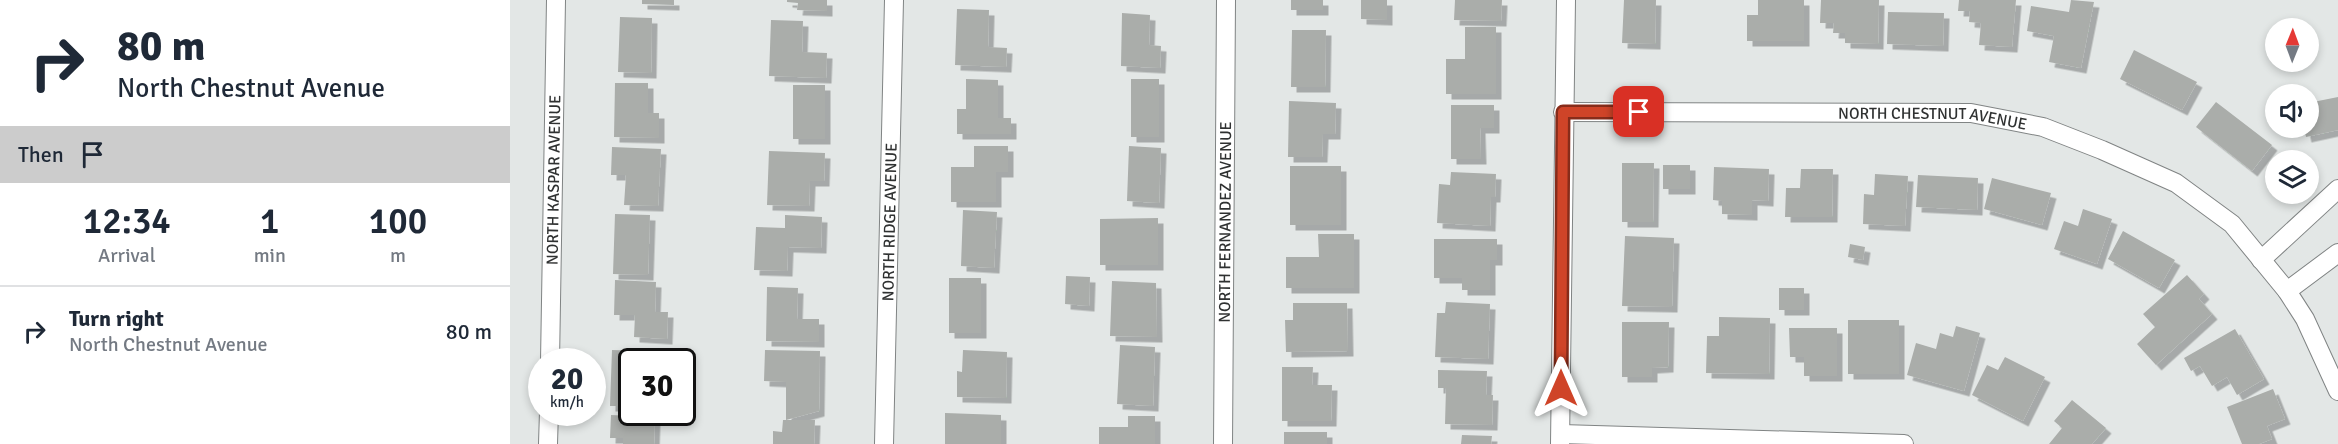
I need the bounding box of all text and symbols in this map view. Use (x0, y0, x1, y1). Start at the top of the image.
north arrow (2265, 18, 2319, 72)
map controls (2265, 18, 2319, 204)
text: 80 m (117, 21, 206, 72)
icon: right (18, 24, 96, 102)
text: North Chestnut Avenue (117, 72, 385, 105)
button: sound (2265, 84, 2319, 138)
pin (1613, 86, 1664, 137)
street label: NORTH KASPAR AVENUE (543, 95, 565, 265)
icon: arrive (1622, 95, 1655, 128)
street label: NORTH CHESTNUT AVENUE (1838, 104, 2029, 135)
street label: NORTH FERNANDEZ AVENUE (1215, 121, 1236, 323)
icon: arrive (76, 138, 109, 171)
text: Then (18, 141, 64, 168)
street label: NORTH RIDGE AVENUE (878, 143, 902, 302)
button: layers (2265, 150, 2319, 204)
text: 12:34 (83, 199, 171, 244)
text: 1 (260, 199, 280, 244)
text: 100 (369, 199, 427, 244)
text: Arrival (98, 243, 156, 268)
text: min (254, 243, 286, 268)
text: m (390, 243, 406, 268)
text: Turn right (69, 305, 164, 332)
icon: right (18, 315, 51, 348)
text: 80 m (446, 318, 492, 345)
text: North Chestnut Avenue (69, 332, 268, 357)
speed limit sign: 30 (618, 348, 696, 426)
position arrow (1529, 356, 1593, 420)
text: 20 (551, 361, 583, 398)
text: km/h (550, 393, 584, 411)

